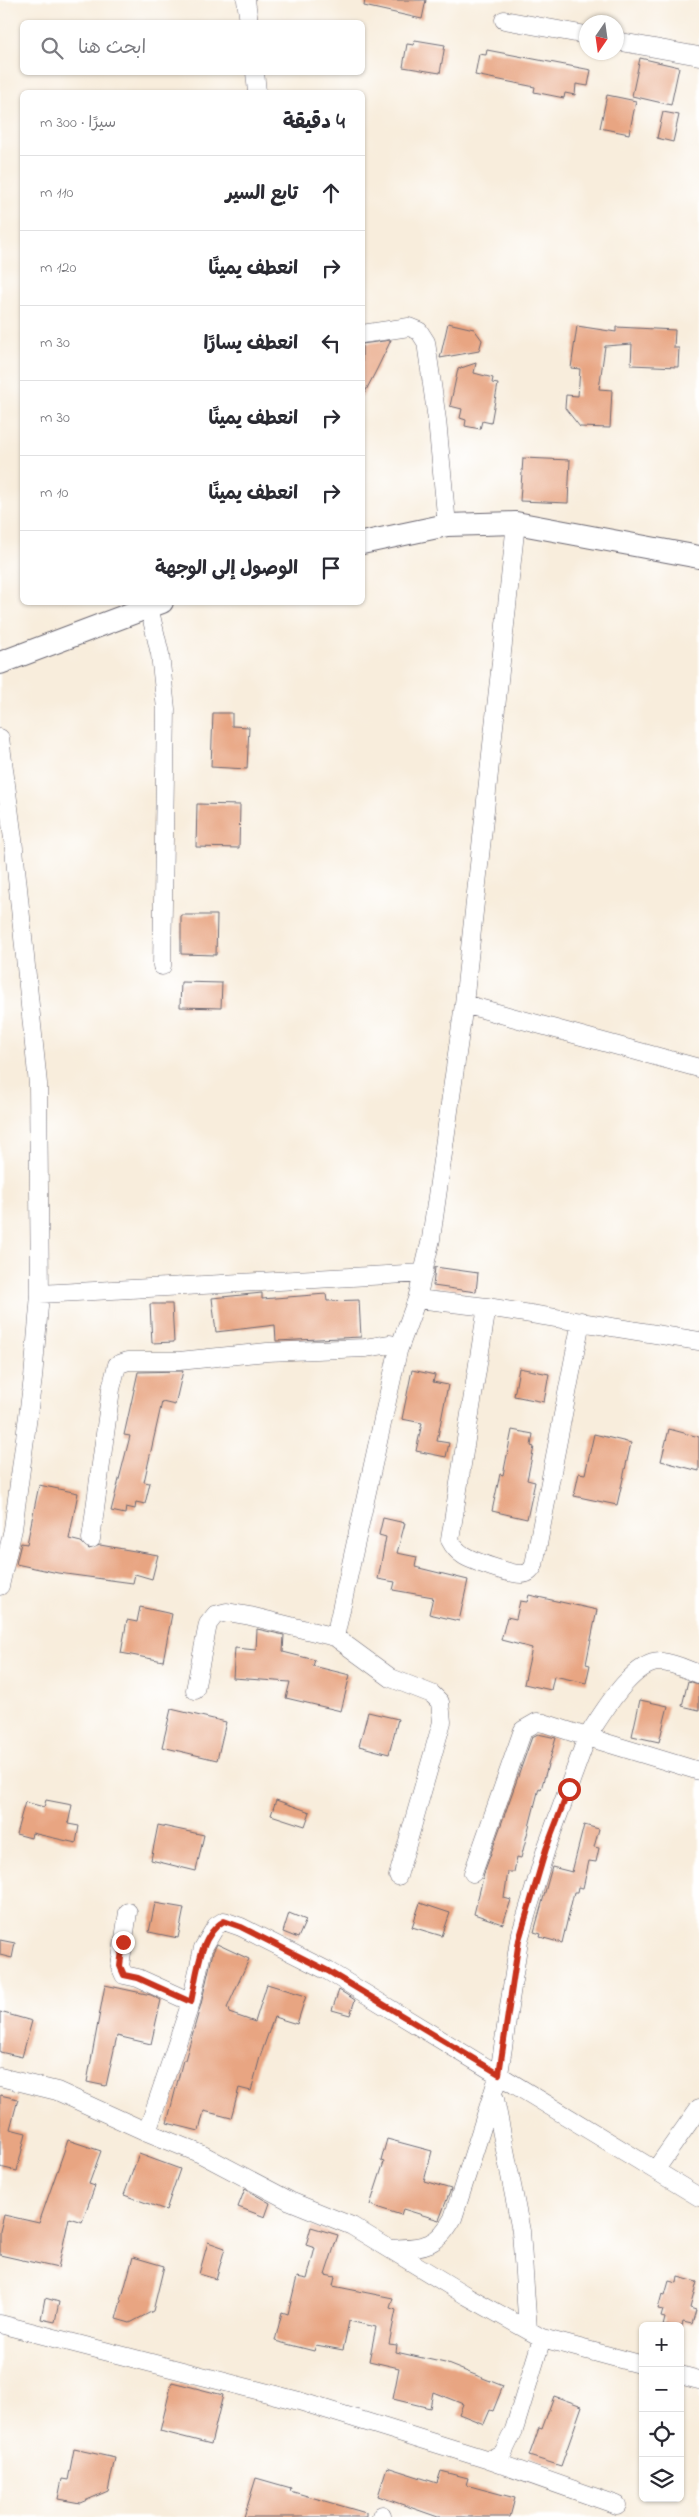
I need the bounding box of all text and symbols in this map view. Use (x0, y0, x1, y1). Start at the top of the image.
north arrow (579, 15, 624, 60)
search box (20, 20, 365, 75)
icon: search (38, 34, 66, 62)
text: ابحث هنا (78, 35, 146, 62)
text: 4 دقيقة (283, 108, 345, 138)
text: سيرًا · 300 m (40, 111, 116, 135)
icon: ahead (317, 179, 345, 207)
text: 110 m (40, 181, 74, 205)
text: تابع السير (226, 181, 298, 208)
icon: right (317, 254, 345, 282)
text: 120 m (40, 256, 76, 280)
text: انعطف يمينًا (208, 256, 298, 283)
icon: left (317, 329, 345, 357)
text: 30 m (40, 331, 70, 355)
text: انعطف يسارًا (203, 331, 298, 358)
icon: right (317, 404, 345, 432)
text: 30 m (40, 406, 70, 430)
text: انعطف يمينًا (208, 406, 298, 433)
icon: right (317, 479, 345, 507)
text: 10 m (40, 481, 68, 505)
text: انعطف يمينًا (208, 481, 298, 508)
icon: arrive (317, 554, 345, 582)
text: الوصول إلى الوجهة (155, 556, 298, 583)
route start (558, 1778, 581, 1801)
route end (112, 1931, 135, 1954)
map controls (639, 2322, 684, 2502)
button: + (639, 2322, 684, 2367)
button: − (639, 2367, 684, 2412)
button: locate (639, 2412, 684, 2457)
button: layers (639, 2457, 684, 2502)

